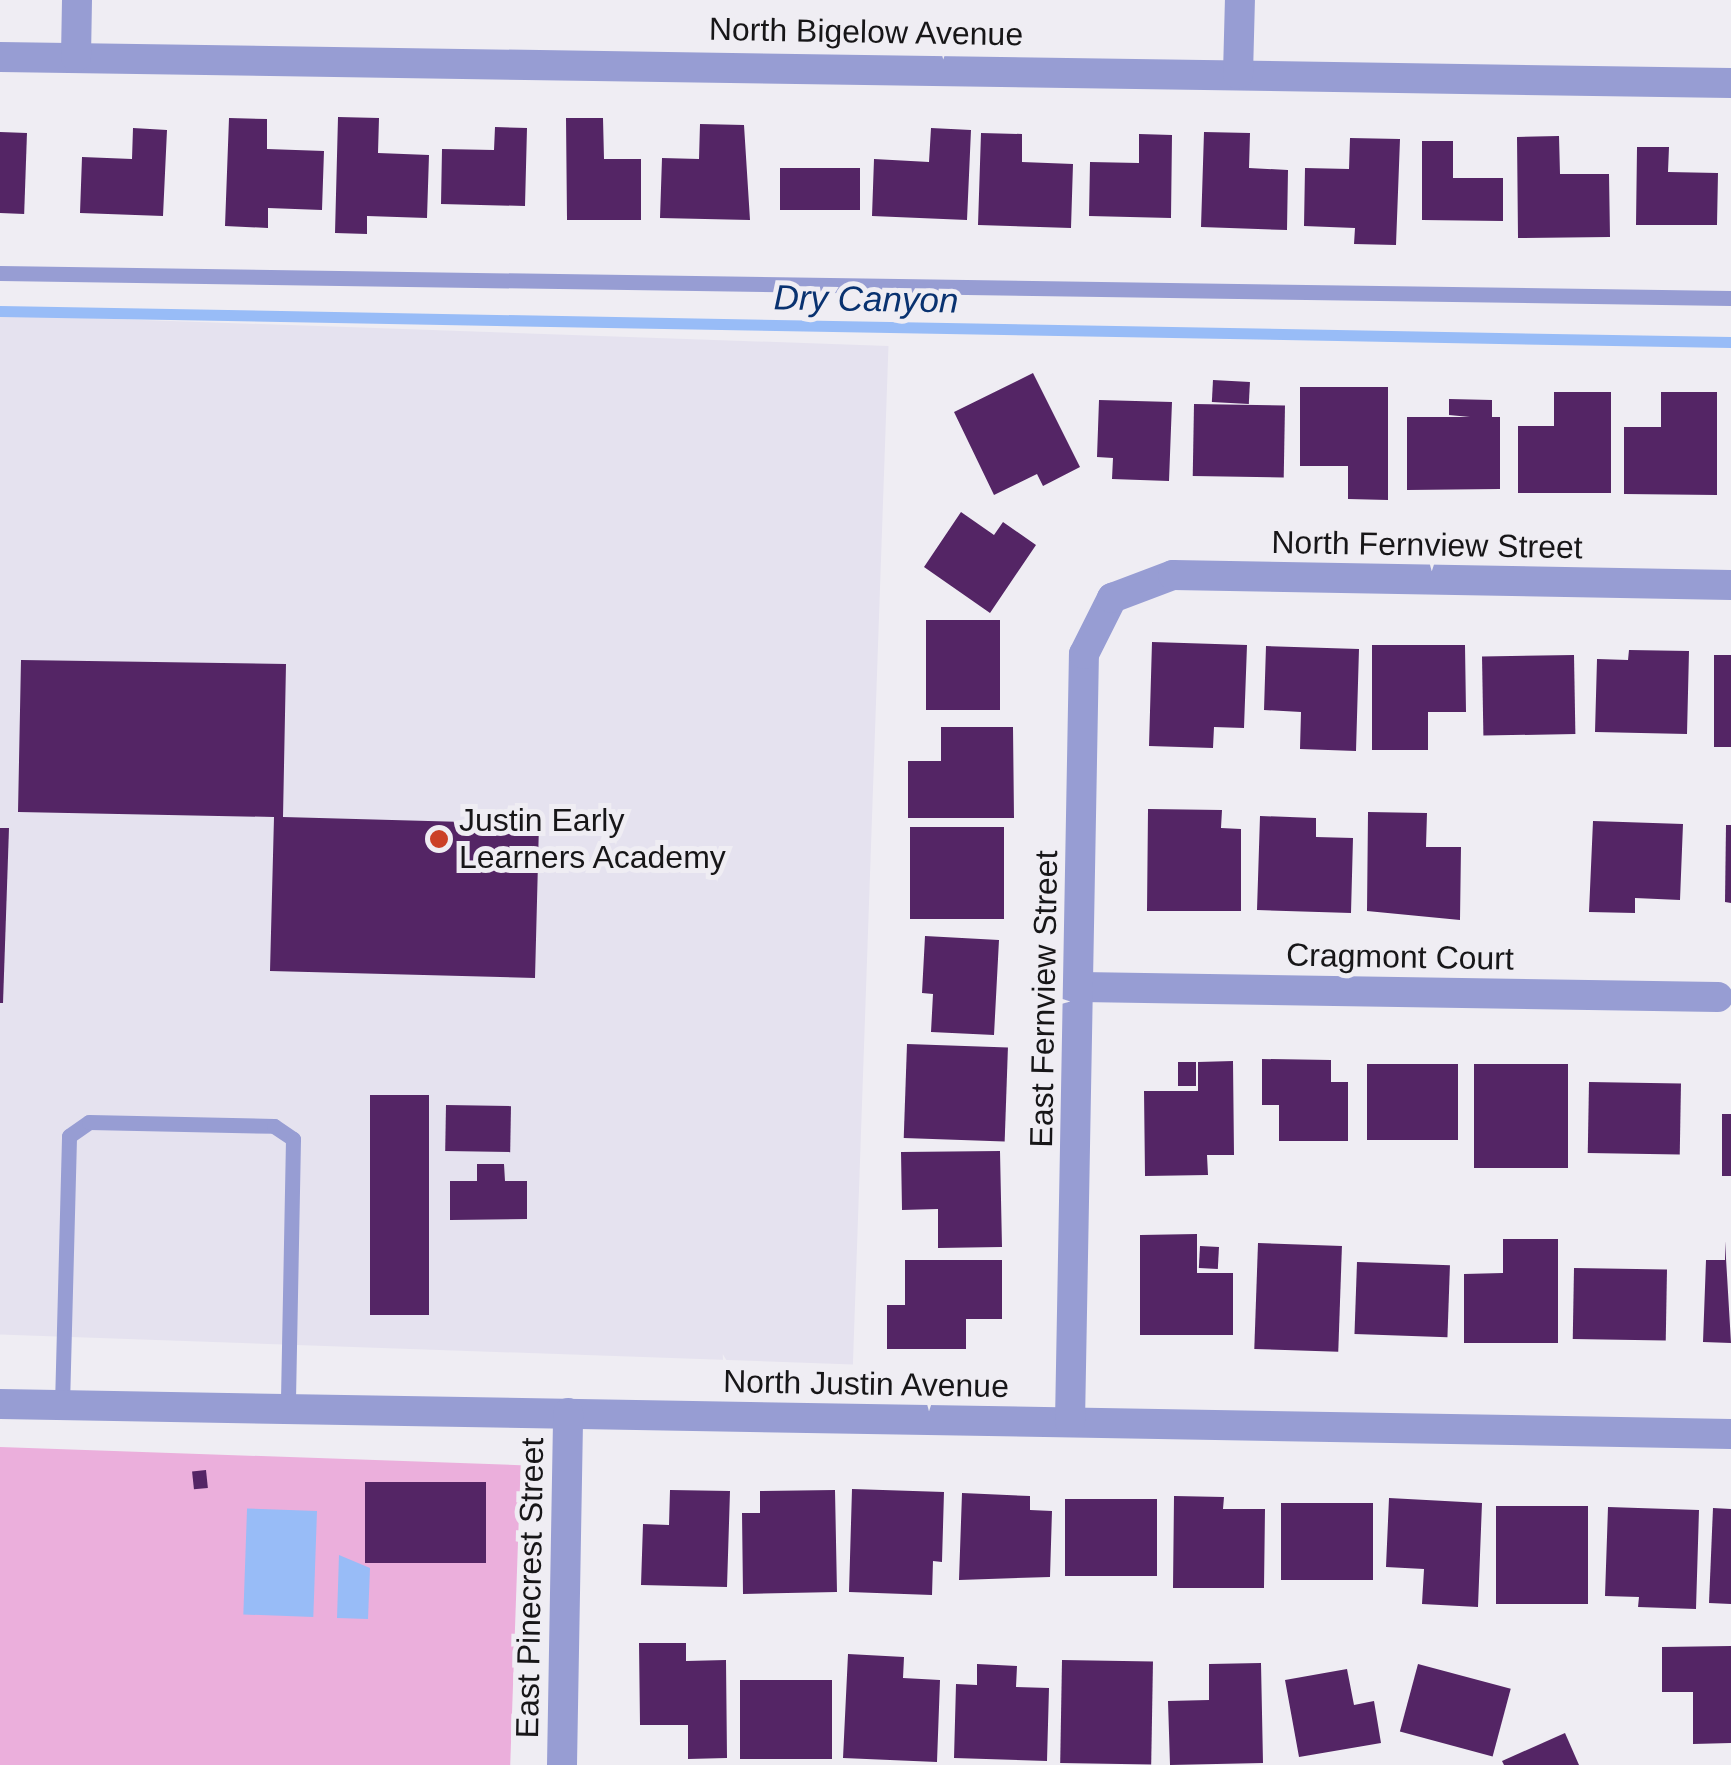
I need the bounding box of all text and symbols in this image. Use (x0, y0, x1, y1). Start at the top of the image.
street label: North Bigelow Avenue (708, 10, 1024, 54)
water label: Dry Canyon (773, 276, 959, 322)
street label: North Fernview Street (1271, 523, 1583, 567)
place label: Justin Early Learners Academy (459, 802, 728, 877)
marker: Justin Early Learners Academy (428, 828, 450, 850)
street label: East Fernview Street (1022, 850, 1066, 1148)
street label: Cragmont Court (1286, 936, 1514, 978)
street label: North Justin Avenue (722, 1362, 1010, 1406)
street label: East Pinecrest Street (508, 1437, 552, 1739)

